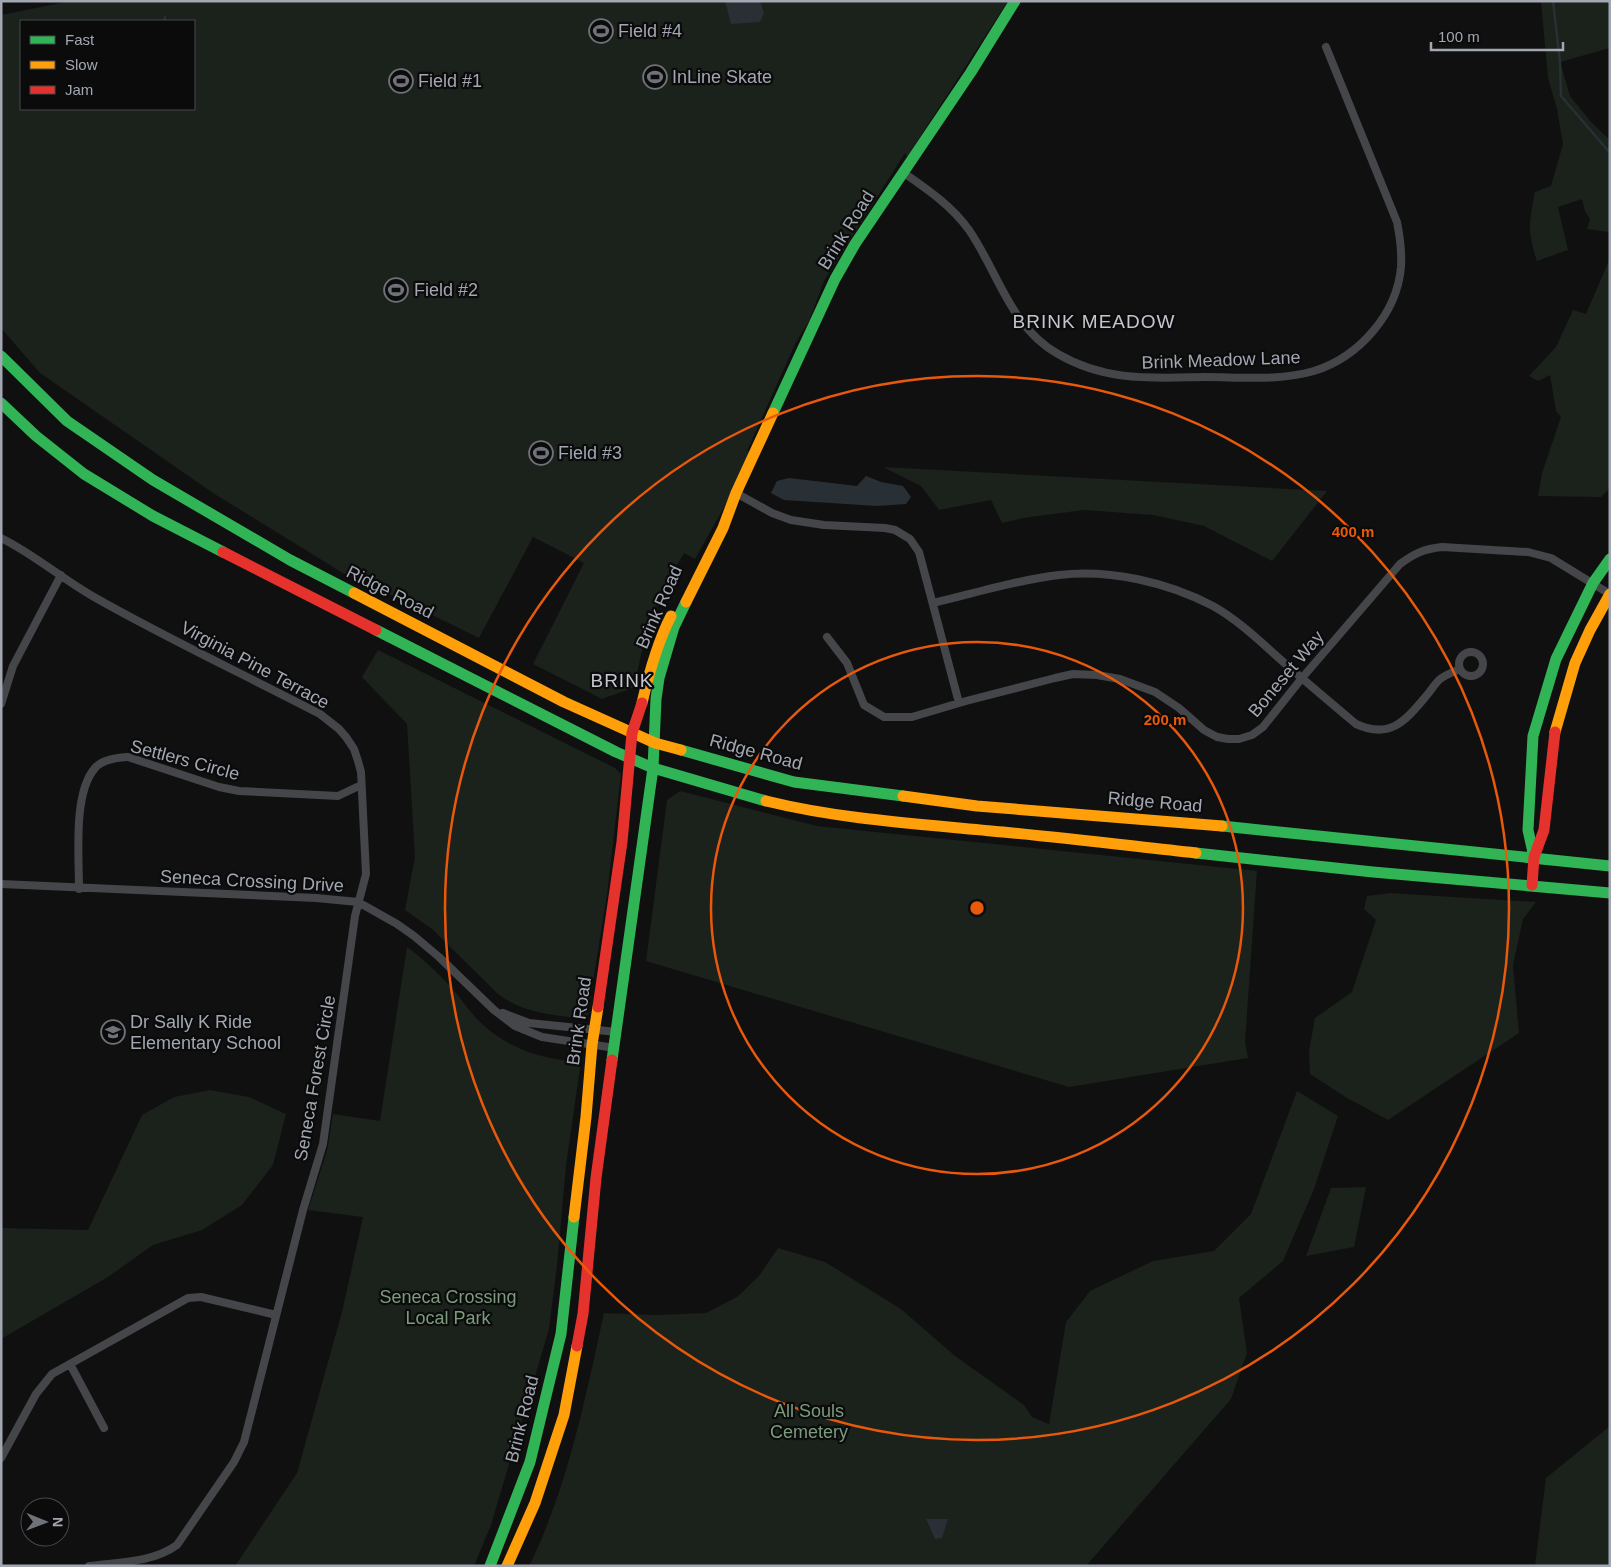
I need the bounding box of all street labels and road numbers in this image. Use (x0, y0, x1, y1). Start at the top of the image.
street label: Brink Road (814, 187, 878, 273)
street label: Brink Meadow Lane (1141, 347, 1301, 373)
street label: Ridge Road (343, 562, 437, 622)
street label: Brink Road (632, 562, 686, 652)
street label: Virginia Pine Terrace (177, 617, 333, 713)
street label: Boneset Way (1244, 627, 1328, 721)
street label: Ridge Road (708, 730, 804, 774)
street label: Settlers Circle (128, 736, 242, 784)
street label: Ridge Road (1107, 788, 1203, 816)
street label: Seneca Crossing Drive (160, 866, 344, 896)
street label: Brink Road (563, 976, 595, 1066)
street label: Seneca Forest Circle (291, 994, 339, 1162)
street label: Brink Road (502, 1373, 542, 1465)

